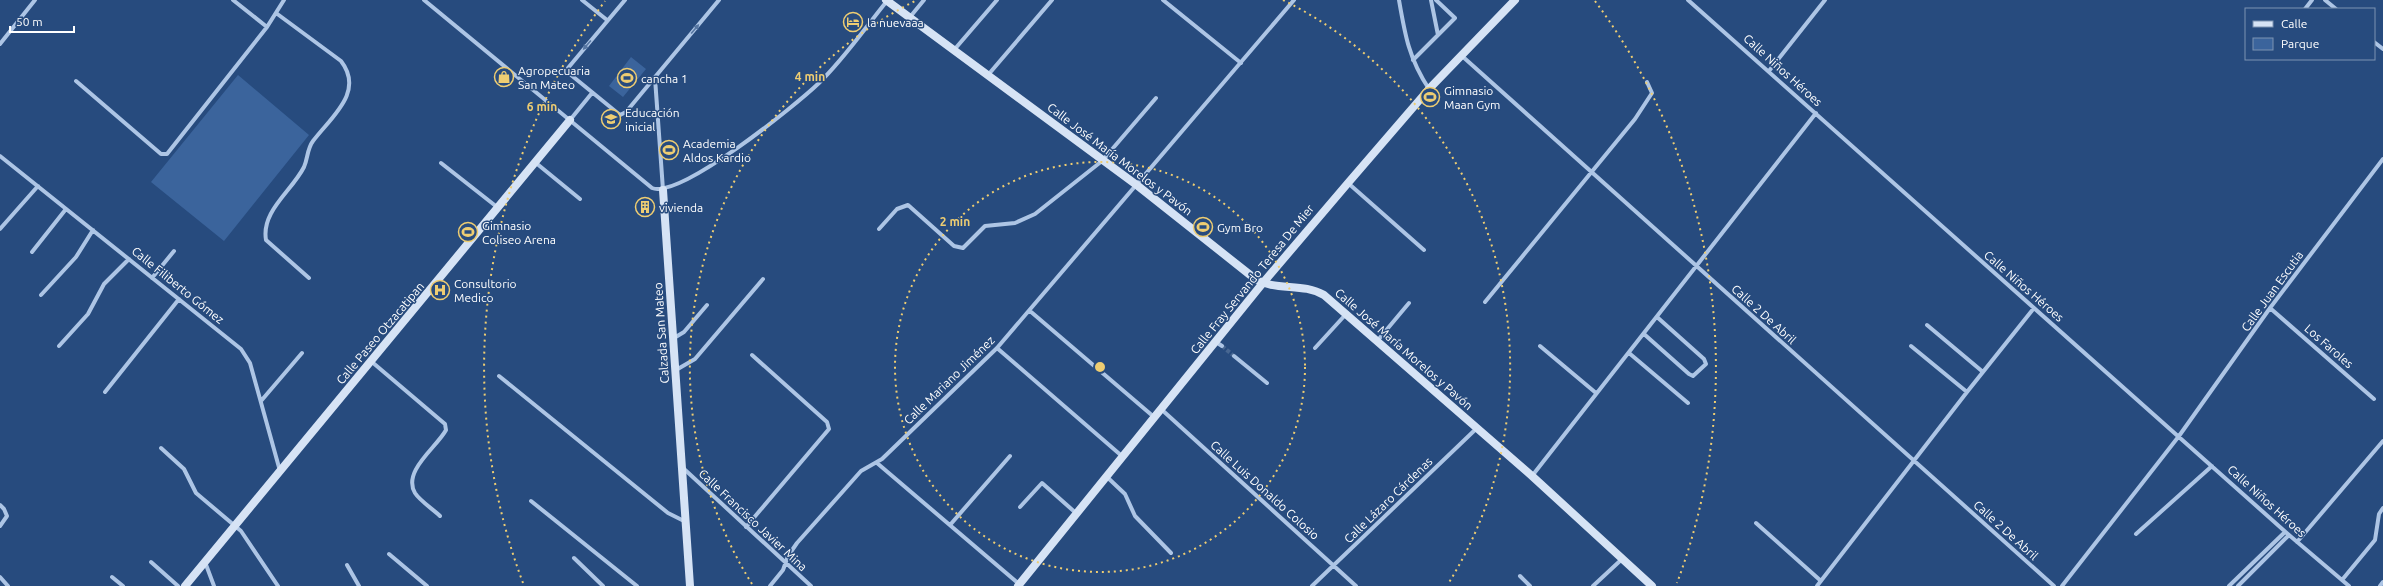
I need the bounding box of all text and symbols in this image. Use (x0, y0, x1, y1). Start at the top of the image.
scale bar (10, 8, 74, 34)
legend (2245, 8, 2375, 60)
hotel icon: la nuevaaa (842, 11, 864, 33)
text: 50 m (16, 15, 43, 28)
place label: la nuevaaa (867, 16, 924, 29)
text: Calle (2281, 17, 2307, 30)
one-way arrow (690, 23, 699, 34)
street label: Calle Niños Héroes (1741, 31, 1825, 109)
text: Parque (2281, 37, 2319, 50)
one-way arrow (582, 39, 591, 50)
place label: Agropecuaria San Mateo (518, 64, 590, 91)
shop icon: Agropecuaria San Mateo (493, 66, 515, 88)
sports icon: cancha 1 (616, 67, 638, 89)
text: 4 min (795, 70, 825, 83)
place label: cancha 1 (641, 72, 688, 85)
place label: Gimnasio Maan Gym (1444, 84, 1500, 111)
sports icon: Gimnasio Maan Gym (1419, 86, 1441, 108)
text: 6 min (527, 100, 557, 113)
street label: Calle José María Morelos y Pavón (1045, 100, 1195, 218)
place label: Educación inicial (625, 106, 680, 133)
school or university icon: Educación inicial (600, 108, 622, 130)
place label: Academia Aldos Kardio (683, 137, 751, 164)
sports icon: Academia Aldos Kardio (658, 139, 680, 161)
building icon: vivienda (634, 196, 656, 218)
place label: vivienda (659, 201, 703, 214)
street label: Calle Fray Servando Teresa De Mier (1188, 201, 1317, 356)
text: 2 min (940, 215, 970, 228)
sports icon: Gym Bro (1192, 216, 1214, 238)
place label: Gimnasio Coliseo Arena (482, 219, 556, 246)
sports icon: Gimnasio Coliseo Arena (457, 221, 479, 243)
place label: Gym Bro (1217, 221, 1263, 234)
street label: Calle Filiberto Gómez (129, 244, 227, 326)
street label: Calle Niños Héroes (1982, 248, 2066, 324)
street label: Calle Juan Escutia (2239, 248, 2305, 334)
place label: Consultorio Medico (454, 277, 517, 304)
street label: Calle Paseo Otzacatipan (334, 279, 426, 387)
hospital icon: Consultorio Medico (429, 279, 451, 301)
street label: Calzada San Mateo (651, 282, 671, 384)
street label: Calle 2 De Abril (1729, 282, 1799, 346)
street label: Calle José María Morelos y Pavón (1333, 286, 1475, 412)
street label: Los Faroles (2302, 322, 2356, 370)
street label: Calle Mariano Jiménez (901, 333, 997, 427)
centre of rings (1093, 360, 1107, 374)
street label: Calle Luis Donaldo Colosio (1208, 438, 1322, 542)
street label: Calle Lázaro Cárdenas (1341, 455, 1435, 545)
street label: Calle Niños Héroes (2225, 462, 2309, 540)
street label: Calle Francisco Javier Mina (696, 466, 810, 574)
street label: Calle 2 De Abril (1971, 498, 2041, 562)

